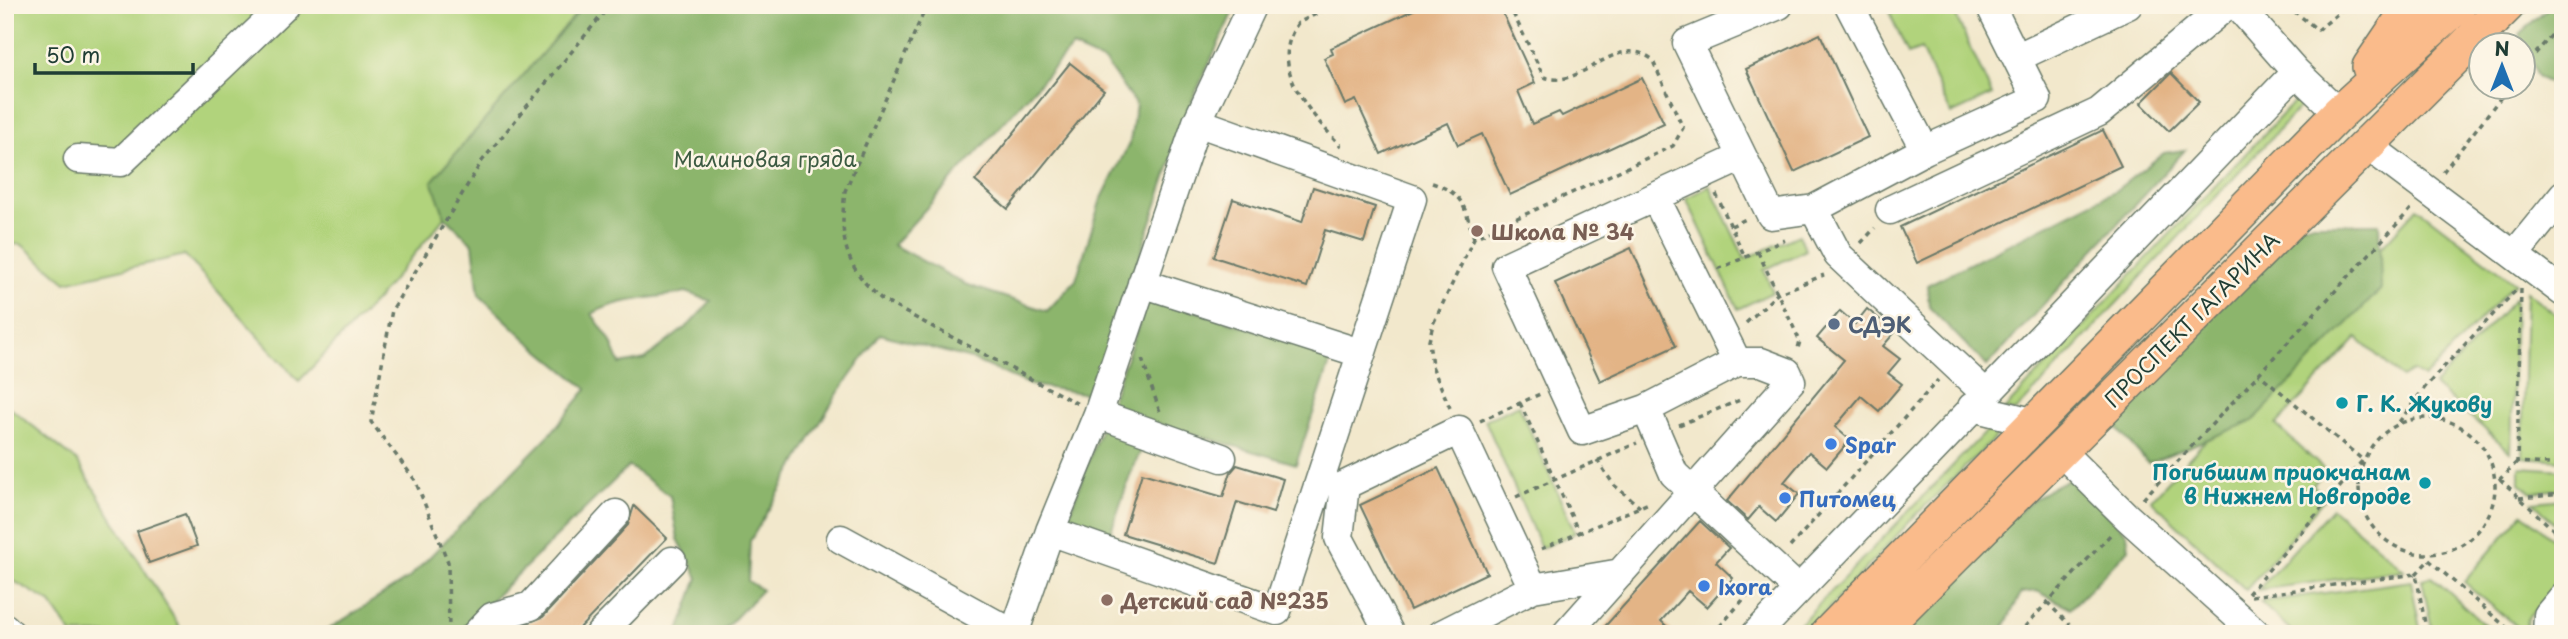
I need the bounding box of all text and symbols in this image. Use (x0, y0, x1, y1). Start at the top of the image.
scale bar (35, 32, 192, 76)
north arrow (2466, 32, 2536, 102)
text: N (2494, 34, 2510, 62)
text: 50 m (46, 38, 100, 70)
park label: Малиновая гряда (673, 142, 857, 174)
place label: Школа № 34 (1491, 215, 1634, 247)
marker: Школа № 34 (1469, 223, 1485, 239)
street label: ПРОСПЕКТ ГАГАРИНА (2096, 224, 2286, 414)
place label: СДЭК (1848, 308, 1912, 340)
marker: СДЭК (1826, 316, 1842, 332)
place label: Г. К. Жукову (2356, 387, 2492, 419)
marker: Г. К. Жукову (2334, 395, 2350, 411)
place label: Spar (1845, 428, 1896, 460)
marker: Spar (1823, 436, 1839, 452)
place label: Погибшим приокчанам в Нижнем Новгороде (2152, 455, 2411, 511)
marker: Погибшим приокчанам в Нижнем Новгороде (2417, 475, 2433, 491)
place label: Питомец (1799, 482, 1896, 514)
marker: Питомец (1777, 490, 1793, 506)
place label: Ixora (1718, 570, 1773, 602)
marker: Ixora (1696, 578, 1712, 594)
place label: Детский сад №235 (1120, 584, 1329, 616)
marker: Детский сад №235 (1099, 592, 1115, 608)

